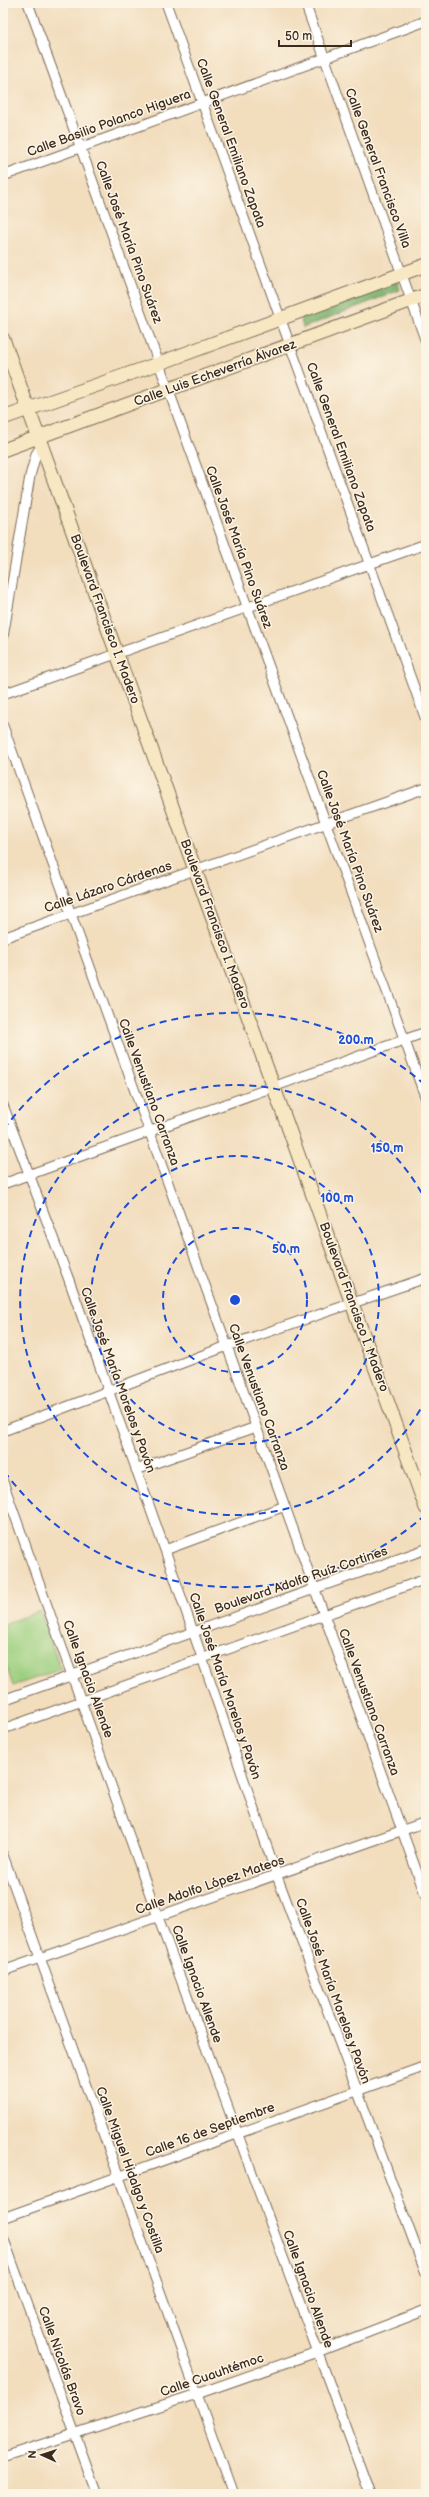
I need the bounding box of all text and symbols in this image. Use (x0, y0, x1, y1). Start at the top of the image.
scale bar (279, 22, 351, 48)
text: 50 m (285, 29, 312, 44)
street label: Calle General Emiliano Zapata (193, 56, 269, 230)
street label: Calle Basilio Polanco Higuera (25, 86, 193, 160)
street label: Calle General Francisco Villa (342, 86, 414, 250)
street label: Calle José María Pino Suárez (92, 159, 166, 326)
street label: Calle Luis Echeverría Álvarez (131, 335, 299, 410)
street label: Calle General Emiliano Zapata (303, 360, 379, 534)
street label: Calle José María Pino Suárez (202, 464, 276, 631)
street label: Boulevard Francisco I. Madero (67, 532, 143, 706)
street label: Calle José María Pino Suárez (313, 768, 387, 935)
street label: Boulevard Francisco I. Madero (177, 837, 253, 1011)
street label: Calle Lázaro Cárdenas (42, 857, 175, 916)
street label: Calle Venustiano Carranza (115, 1016, 183, 1168)
text: 200 m (338, 1033, 374, 1048)
text: 150 m (371, 1141, 403, 1156)
text: 100 m (320, 1191, 354, 1206)
street label: Boulevard Francisco I. Madero (316, 1220, 392, 1394)
text: 50 m (272, 1242, 300, 1257)
street label: Calle José María Morelos y Pavón (77, 1285, 159, 1475)
centre of rings (228, 1293, 242, 1307)
street label: Calle Venustiano Carranza (225, 1321, 293, 1473)
street label: Boulevard Adolfo Ruíz Cortines (212, 1543, 390, 1617)
street label: Calle José María Morelos y Pavón (185, 1590, 265, 1782)
street label: Calle Ignacio Allende (59, 1618, 117, 1740)
street label: Calle Venustiano Carranza (335, 1626, 403, 1778)
street label: Calle Adolfo López Mateos (133, 1852, 287, 1918)
street label: Calle José María Morelos y Pavón (292, 1896, 374, 2086)
street label: Calle Ignacio Allende (168, 1923, 226, 2045)
street label: Calle Miguel Hidalgo y Costilla (92, 2084, 168, 2256)
street label: Calle 16 de Septiembre (143, 2099, 277, 2161)
street label: Calle Ignacio Allende (279, 2228, 337, 2350)
street label: Calle Nicolás Bravo (35, 2304, 89, 2418)
street label: Calle Cuauhtémoc (158, 2350, 266, 2400)
north arrow (22, 2435, 62, 2475)
text: N (26, 2450, 39, 2459)

